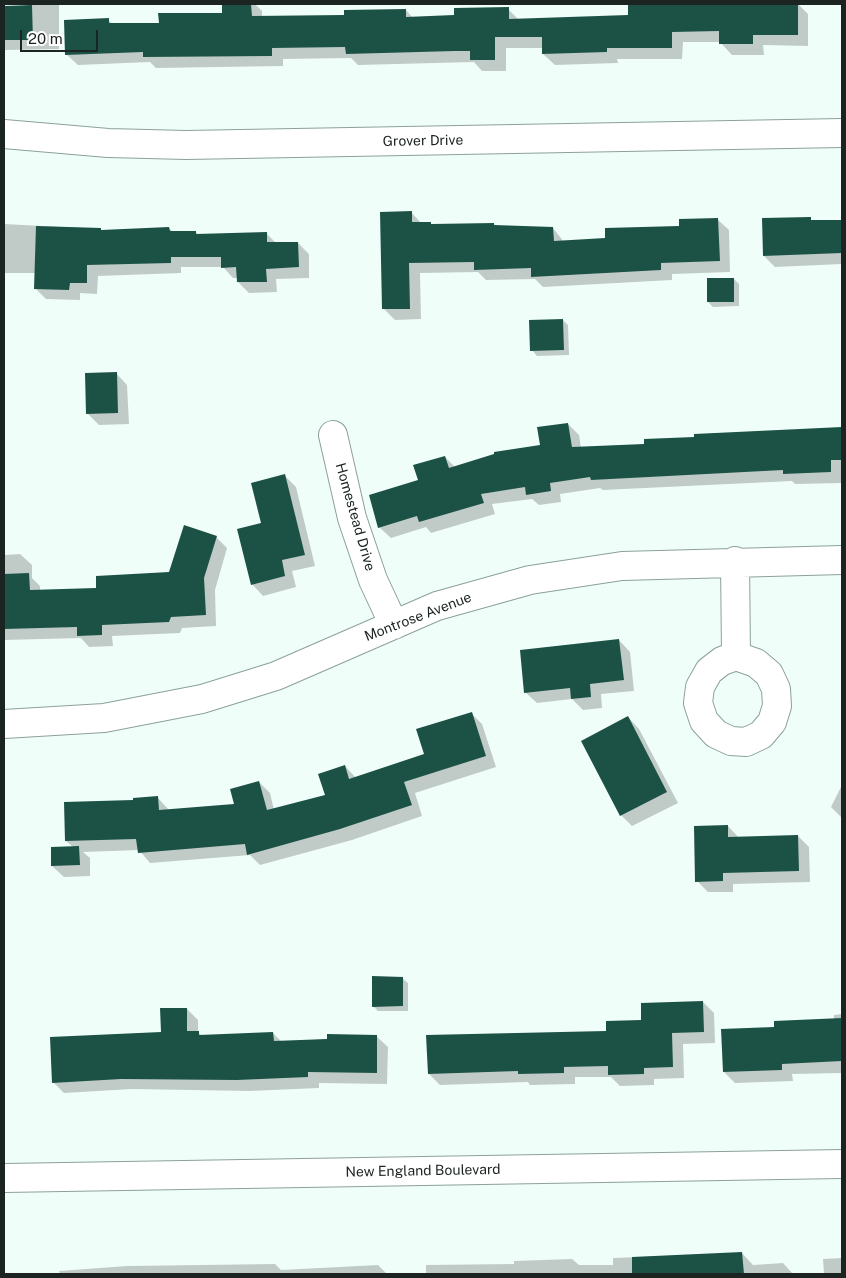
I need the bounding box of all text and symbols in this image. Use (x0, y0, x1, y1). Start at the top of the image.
scale bar (22, 20, 100, 52)
text: 20 m (28, 30, 63, 47)
street label: Grover Drive (383, 132, 463, 150)
street label: Homestead Drive (332, 461, 378, 573)
street label: Montrose Avenue (362, 589, 474, 645)
street label: New England Boulevard (345, 1161, 501, 1181)

